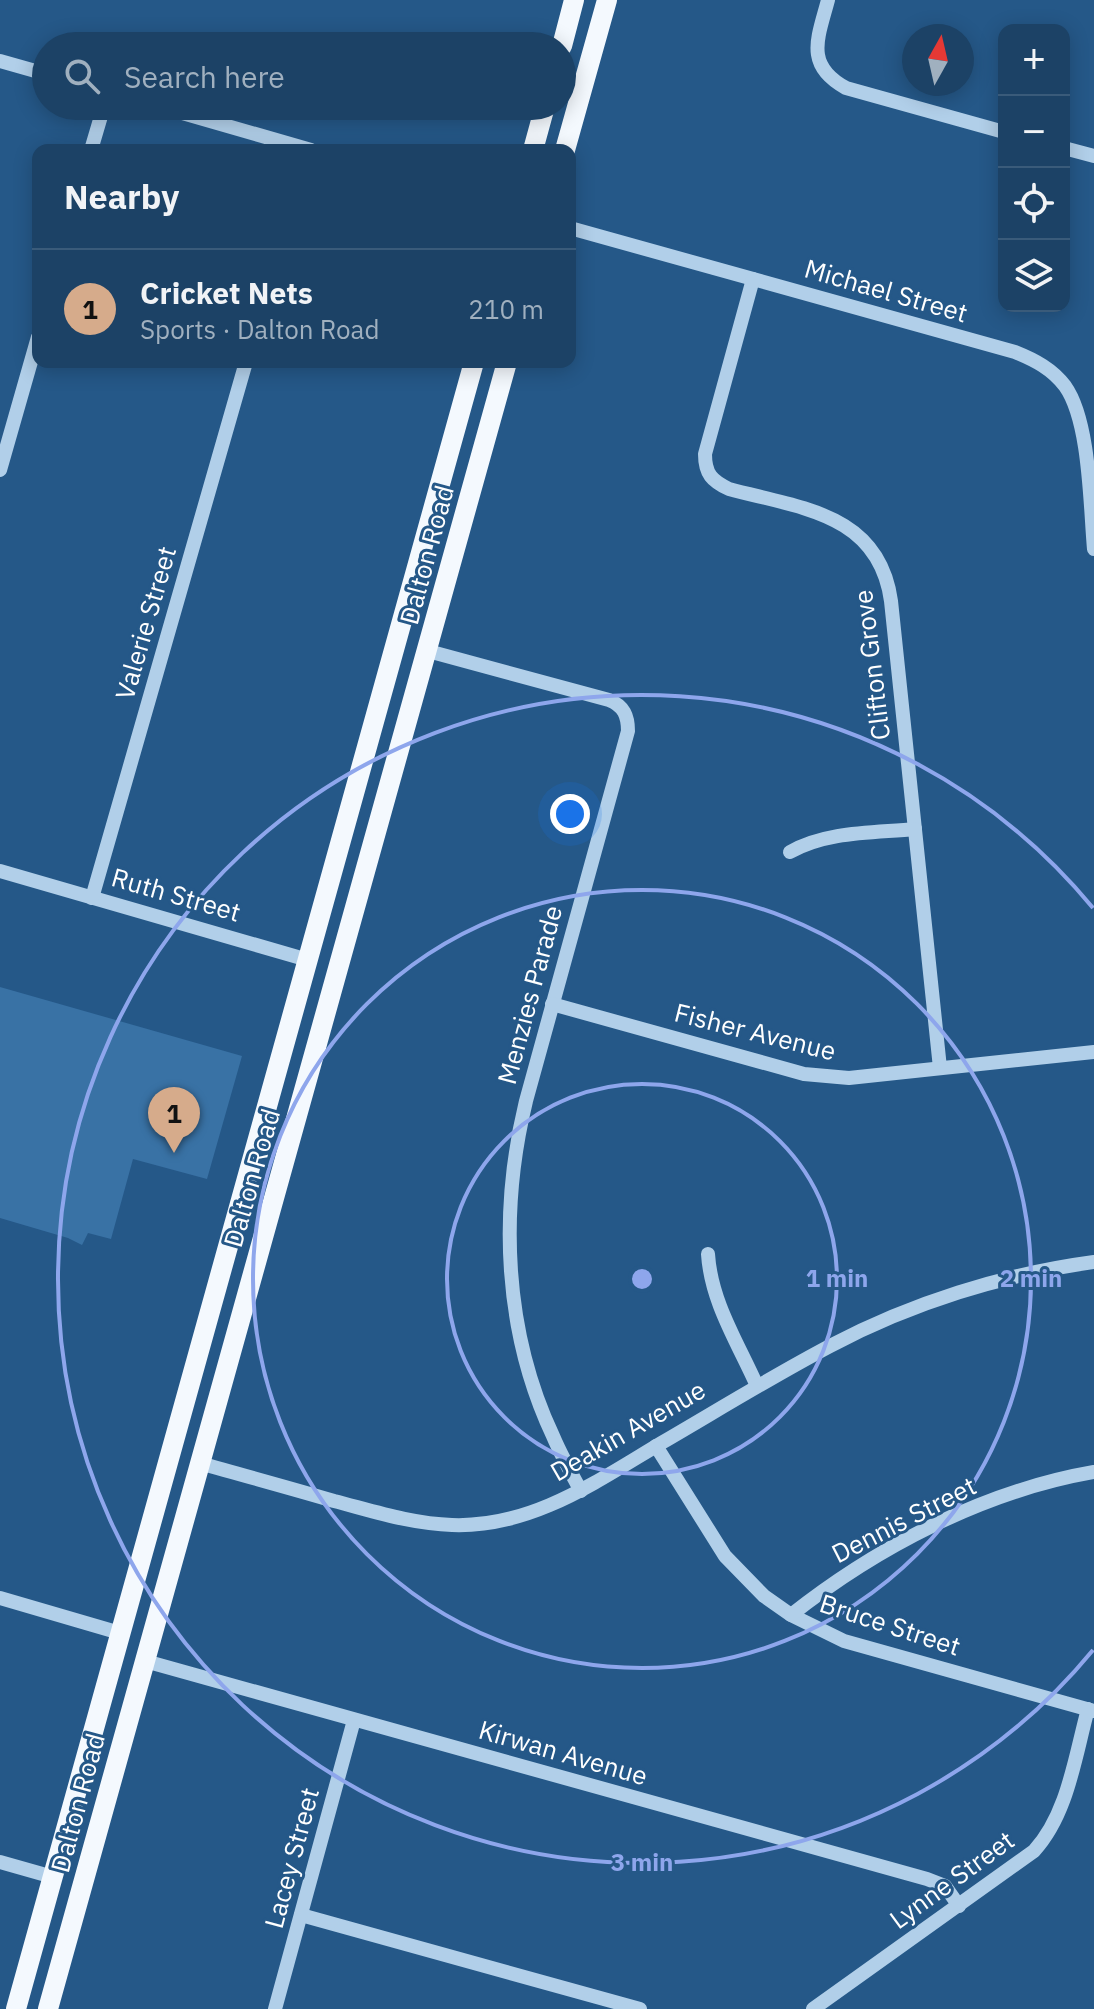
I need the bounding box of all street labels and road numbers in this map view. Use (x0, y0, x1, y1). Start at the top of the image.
street label: Michael Street (801, 251, 972, 330)
street label: Dalton Road (391, 481, 461, 628)
street label: Valerie Street (107, 542, 183, 703)
street label: Clifton Grove (845, 588, 897, 742)
street label: Ruth Street (108, 859, 245, 929)
street label: Menzies Parade (489, 902, 569, 1088)
street label: Fisher Avenue (671, 995, 840, 1068)
street label: Dalton Road (215, 1105, 287, 1251)
street label: Deakin Avenue (544, 1372, 711, 1488)
street label: Dennis Street (825, 1468, 982, 1570)
street label: Bruce Street (816, 1585, 965, 1663)
street label: Kirwan Avenue (475, 1712, 652, 1792)
street label: Dalton Road (42, 1729, 112, 1876)
street label: Lacey Street (256, 1784, 326, 1932)
street label: Lynne Street (882, 1822, 1021, 1936)

